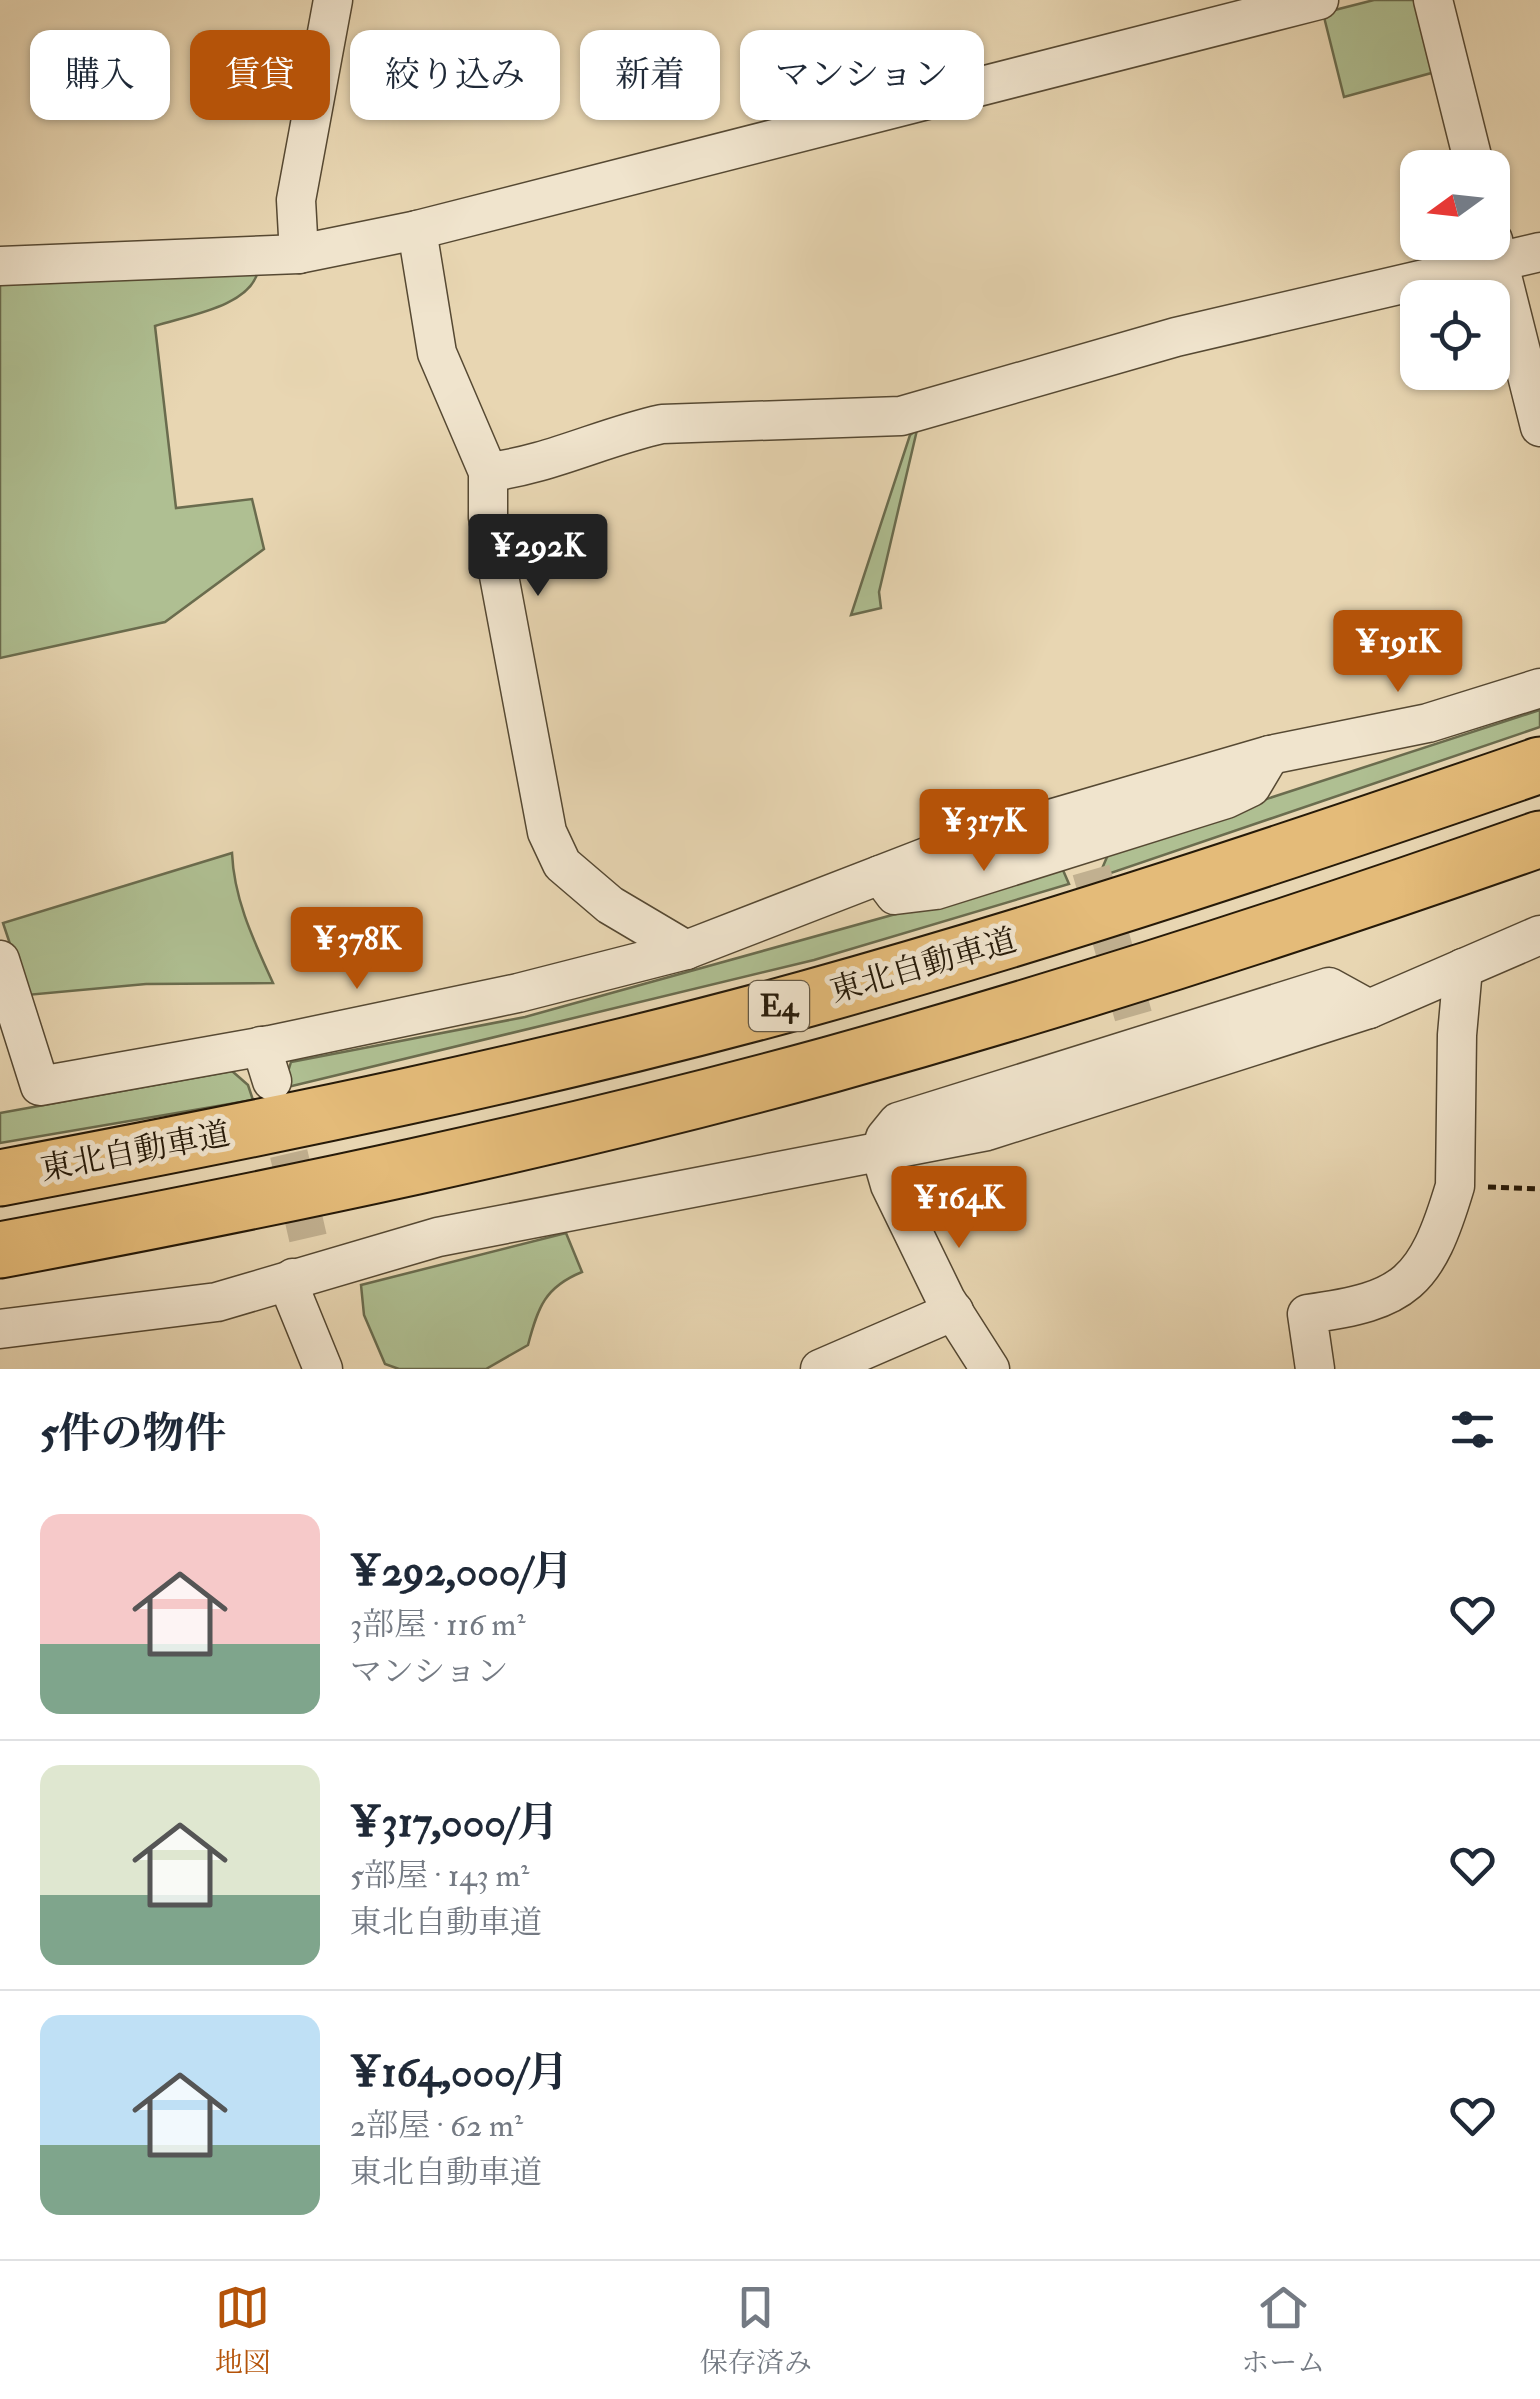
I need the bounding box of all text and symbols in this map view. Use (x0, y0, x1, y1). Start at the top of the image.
chip: 購入 (30, 30, 170, 120)
chip: 賃貸 (190, 30, 330, 120)
chip: 絞り込み (350, 30, 560, 120)
chip: 新着 (580, 30, 720, 120)
chip: マンション (740, 30, 984, 120)
north arrow (1400, 150, 1510, 260)
map controls (1400, 150, 1510, 390)
button: locate (1400, 280, 1510, 390)
pin: ¥292K (468, 514, 608, 599)
text: ¥292K (490, 526, 586, 566)
pin: ¥191K (1328, 610, 1468, 695)
text: ¥191K (1355, 622, 1441, 662)
pin: ¥317K (914, 789, 1054, 874)
text: ¥317K (942, 801, 1026, 841)
pin: ¥378K (287, 907, 427, 992)
text: ¥378K (313, 919, 401, 959)
street label: 東北自動車道 (825, 920, 1021, 1012)
road number: E4 (749, 981, 809, 1031)
street label: 東北自動車道 (37, 1114, 233, 1190)
pin: ¥164K (889, 1166, 1029, 1251)
text: ¥164K (913, 1178, 1005, 1218)
icon: filters (1445, 1402, 1500, 1457)
text: 5件の物件 (40, 1408, 226, 1460)
text: ¥292,000/月 (350, 1546, 573, 1598)
icon: home (120, 1554, 240, 1674)
icon: heart (1445, 1587, 1500, 1642)
text: 3部屋 · 116 m² (350, 1605, 525, 1645)
text: マンション (350, 1652, 509, 1692)
text: ¥317,000/月 (350, 1797, 559, 1849)
icon: home (120, 1805, 240, 1925)
icon: heart (1445, 1838, 1500, 1893)
text: 5部屋 · 143 m² (350, 1856, 529, 1896)
text: 東北自動車道 (350, 1903, 542, 1943)
text: ¥164,000/月 (350, 2047, 569, 2099)
icon: home (120, 2055, 240, 2175)
icon: heart (1445, 2088, 1500, 2143)
text: 2部屋 · 62 m² (350, 2106, 523, 2146)
text: 東北自動車道 (350, 2153, 542, 2193)
tab: 地図 (215, 2280, 271, 2381)
tab: 保存済み (700, 2280, 812, 2381)
tab: ホーム (1241, 2280, 1325, 2381)

